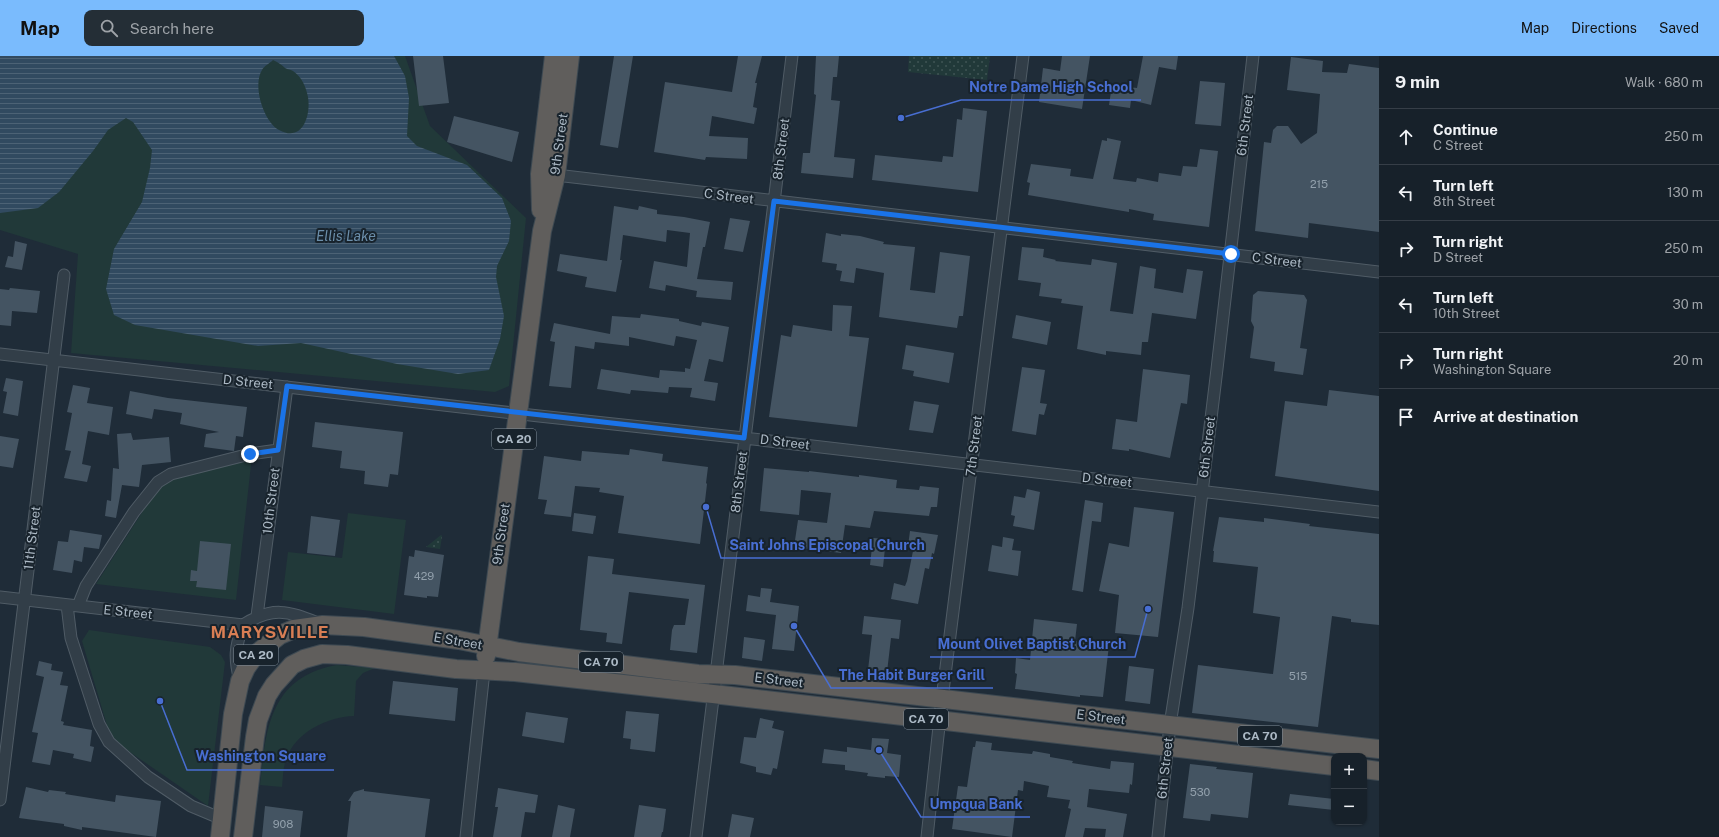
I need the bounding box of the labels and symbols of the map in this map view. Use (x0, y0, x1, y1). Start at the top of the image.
callout: Notre Dame High School (961, 74, 1141, 100)
text: Notre Dame High School (969, 79, 1133, 95)
street label: 6th Street (1234, 93, 1256, 157)
street label: 9th Street (547, 112, 571, 176)
street label: 8th Street (770, 117, 792, 181)
house number: 215 (1310, 178, 1328, 190)
street label: C Street (703, 186, 755, 206)
water label: Ellis Lake (316, 228, 376, 244)
route start (1222, 245, 1240, 263)
street label: C Street (1251, 250, 1303, 270)
street label: D Street (222, 372, 274, 392)
street label: 7th Street (963, 415, 985, 477)
street label: 6th Street (1196, 415, 1218, 479)
road number: CA 20 (492, 429, 536, 449)
street label: D Street (759, 431, 811, 453)
route end (241, 445, 259, 463)
street label: 8th Street (728, 450, 750, 514)
street label: 10th Street (259, 467, 283, 535)
street label: D Street (1081, 470, 1133, 490)
street label: 9th Street (489, 502, 513, 566)
street label: 11th Street (21, 505, 43, 571)
callout: Saint Johns Episcopal Church (721, 532, 933, 558)
text: Saint Johns Episcopal Church (729, 537, 925, 553)
house number: 429 (414, 570, 434, 582)
street label: E Street (103, 602, 153, 622)
district label: MARYSVILLE (211, 622, 329, 642)
street label: E Street (432, 629, 484, 653)
callout: Mount Olivet Baptist Church (930, 631, 1135, 657)
text: Mount Olivet Baptist Church (938, 636, 1126, 652)
road number: CA 20 (234, 645, 278, 665)
road number: CA 70 (579, 652, 623, 672)
callout: The Habit Burger Grill (831, 662, 993, 688)
text: The Habit Burger Grill (839, 667, 986, 683)
street label: E Street (754, 670, 804, 690)
house number: 515 (1289, 670, 1307, 682)
street label: E Street (1076, 707, 1126, 727)
road number: CA 70 (904, 709, 948, 729)
road number: CA 70 (1238, 726, 1282, 746)
street label: 6th Street (1154, 736, 1176, 800)
callout: Washington Square (187, 744, 334, 770)
text: Washington Square (196, 748, 326, 764)
house number: 530 (1190, 786, 1211, 798)
callout: Umpqua Bank (921, 791, 1030, 817)
text: Umpqua Bank (929, 796, 1023, 812)
house number: 908 (273, 818, 293, 830)

